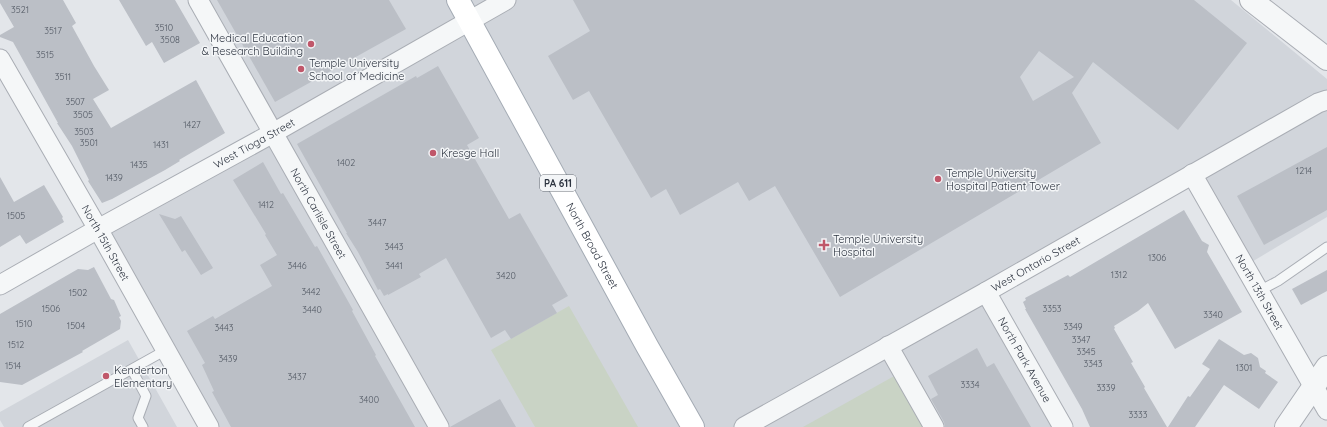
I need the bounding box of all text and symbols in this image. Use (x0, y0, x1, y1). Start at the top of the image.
house number: 3521 (11, 4, 29, 15)
house number: 3510 (155, 22, 173, 33)
house number: 3517 (44, 25, 62, 36)
place label: Medical Education & Research Building (202, 31, 303, 58)
house number: 3508 (160, 34, 180, 45)
marker: Medical Education & Research Building (306, 39, 316, 49)
house number: 3515 (36, 49, 54, 60)
place label: Temple University School of Medicine (309, 56, 405, 83)
marker: Temple University School of Medicine (296, 64, 306, 74)
house number: 3511 (55, 71, 71, 82)
house number: 3507 (65, 96, 85, 107)
house number: 3505 (73, 109, 93, 120)
street label: West Tioga Street (211, 115, 298, 171)
house number: 1427 (183, 119, 201, 130)
house number: 3503 (74, 126, 94, 137)
house number: 3501 (80, 137, 98, 148)
house number: 1431 (153, 139, 169, 150)
place label: Kresge Hall (441, 146, 499, 160)
marker: Kresge Hall (428, 148, 438, 158)
house number: 1402 (337, 157, 355, 168)
house number: 1435 (130, 159, 148, 170)
house number: 1214 (1296, 165, 1312, 176)
street label: North Carlisle Street (287, 166, 350, 261)
place label: Temple University Hospital Patient Tower (946, 166, 1061, 193)
house number: 1439 (105, 172, 123, 183)
marker: Temple University Hospital Patient Tower (933, 174, 943, 184)
road number: PA 611 (540, 175, 576, 191)
house number: 1412 (258, 199, 274, 210)
street label: North Broad Street (563, 200, 622, 292)
street label: North 15th Street (79, 202, 133, 284)
house number: 1505 (7, 210, 25, 221)
house number: 3447 (368, 217, 387, 228)
place label: Temple University Hospital (833, 232, 923, 259)
street label: West Ontario Street (988, 233, 1083, 295)
marker: Temple University Hospital (818, 239, 830, 251)
house number: 3443 (385, 241, 404, 252)
house number: 1306 (1148, 252, 1166, 263)
street label: North 13th Street (1232, 252, 1287, 333)
house number: 3446 (287, 260, 307, 271)
house number: 3441 (385, 260, 403, 271)
house number: 1312 (1111, 269, 1127, 280)
house number: 3420 (496, 270, 516, 281)
house number: 3442 (301, 286, 321, 297)
house number: 1502 (69, 287, 87, 298)
house number: 1506 (42, 303, 60, 314)
house number: 3353 (1042, 303, 1062, 314)
house number: 3440 (302, 304, 322, 315)
house number: 3340 (1203, 309, 1223, 320)
street label: North Park Avenue (995, 315, 1054, 405)
house number: 1510 (16, 318, 32, 329)
house number: 1504 (67, 320, 85, 331)
house number: 3349 (1063, 321, 1083, 332)
house number: 3443 (215, 322, 234, 333)
house number: 3347 (1072, 334, 1091, 345)
house number: 1512 (8, 339, 24, 350)
house number: 3345 (1076, 346, 1096, 357)
house number: 3439 (218, 353, 238, 364)
house number: 3343 (1084, 358, 1103, 369)
house number: 1514 (5, 360, 21, 371)
house number: 1301 (1236, 362, 1252, 373)
place label: Kenderton Elementary (114, 363, 172, 390)
marker: Kenderton Elementary (101, 371, 111, 381)
house number: 3437 (288, 371, 307, 382)
house number: 3334 (961, 379, 980, 390)
house number: 3339 (1096, 382, 1116, 393)
house number: 3400 (359, 394, 379, 405)
house number: 3333 (1129, 409, 1148, 420)

